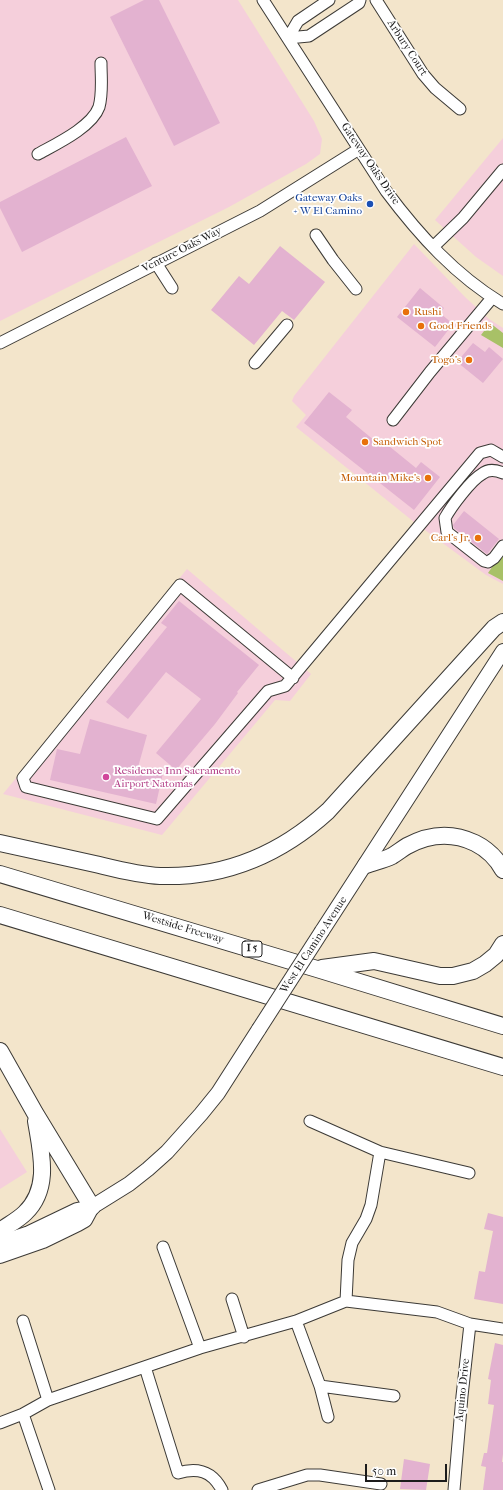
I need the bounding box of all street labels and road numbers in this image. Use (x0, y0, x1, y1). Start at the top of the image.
street label: Arbury Court (384, 17, 430, 79)
street label: Gateway Oaks Drive (338, 120, 402, 208)
street label: Venture Oaks Way (140, 224, 224, 276)
street label: West El Camino Avenue (278, 894, 350, 996)
street label: Westside Freeway (141, 909, 225, 947)
road number: I 5 (242, 941, 262, 957)
street label: Aquino Drive (453, 1358, 473, 1422)

